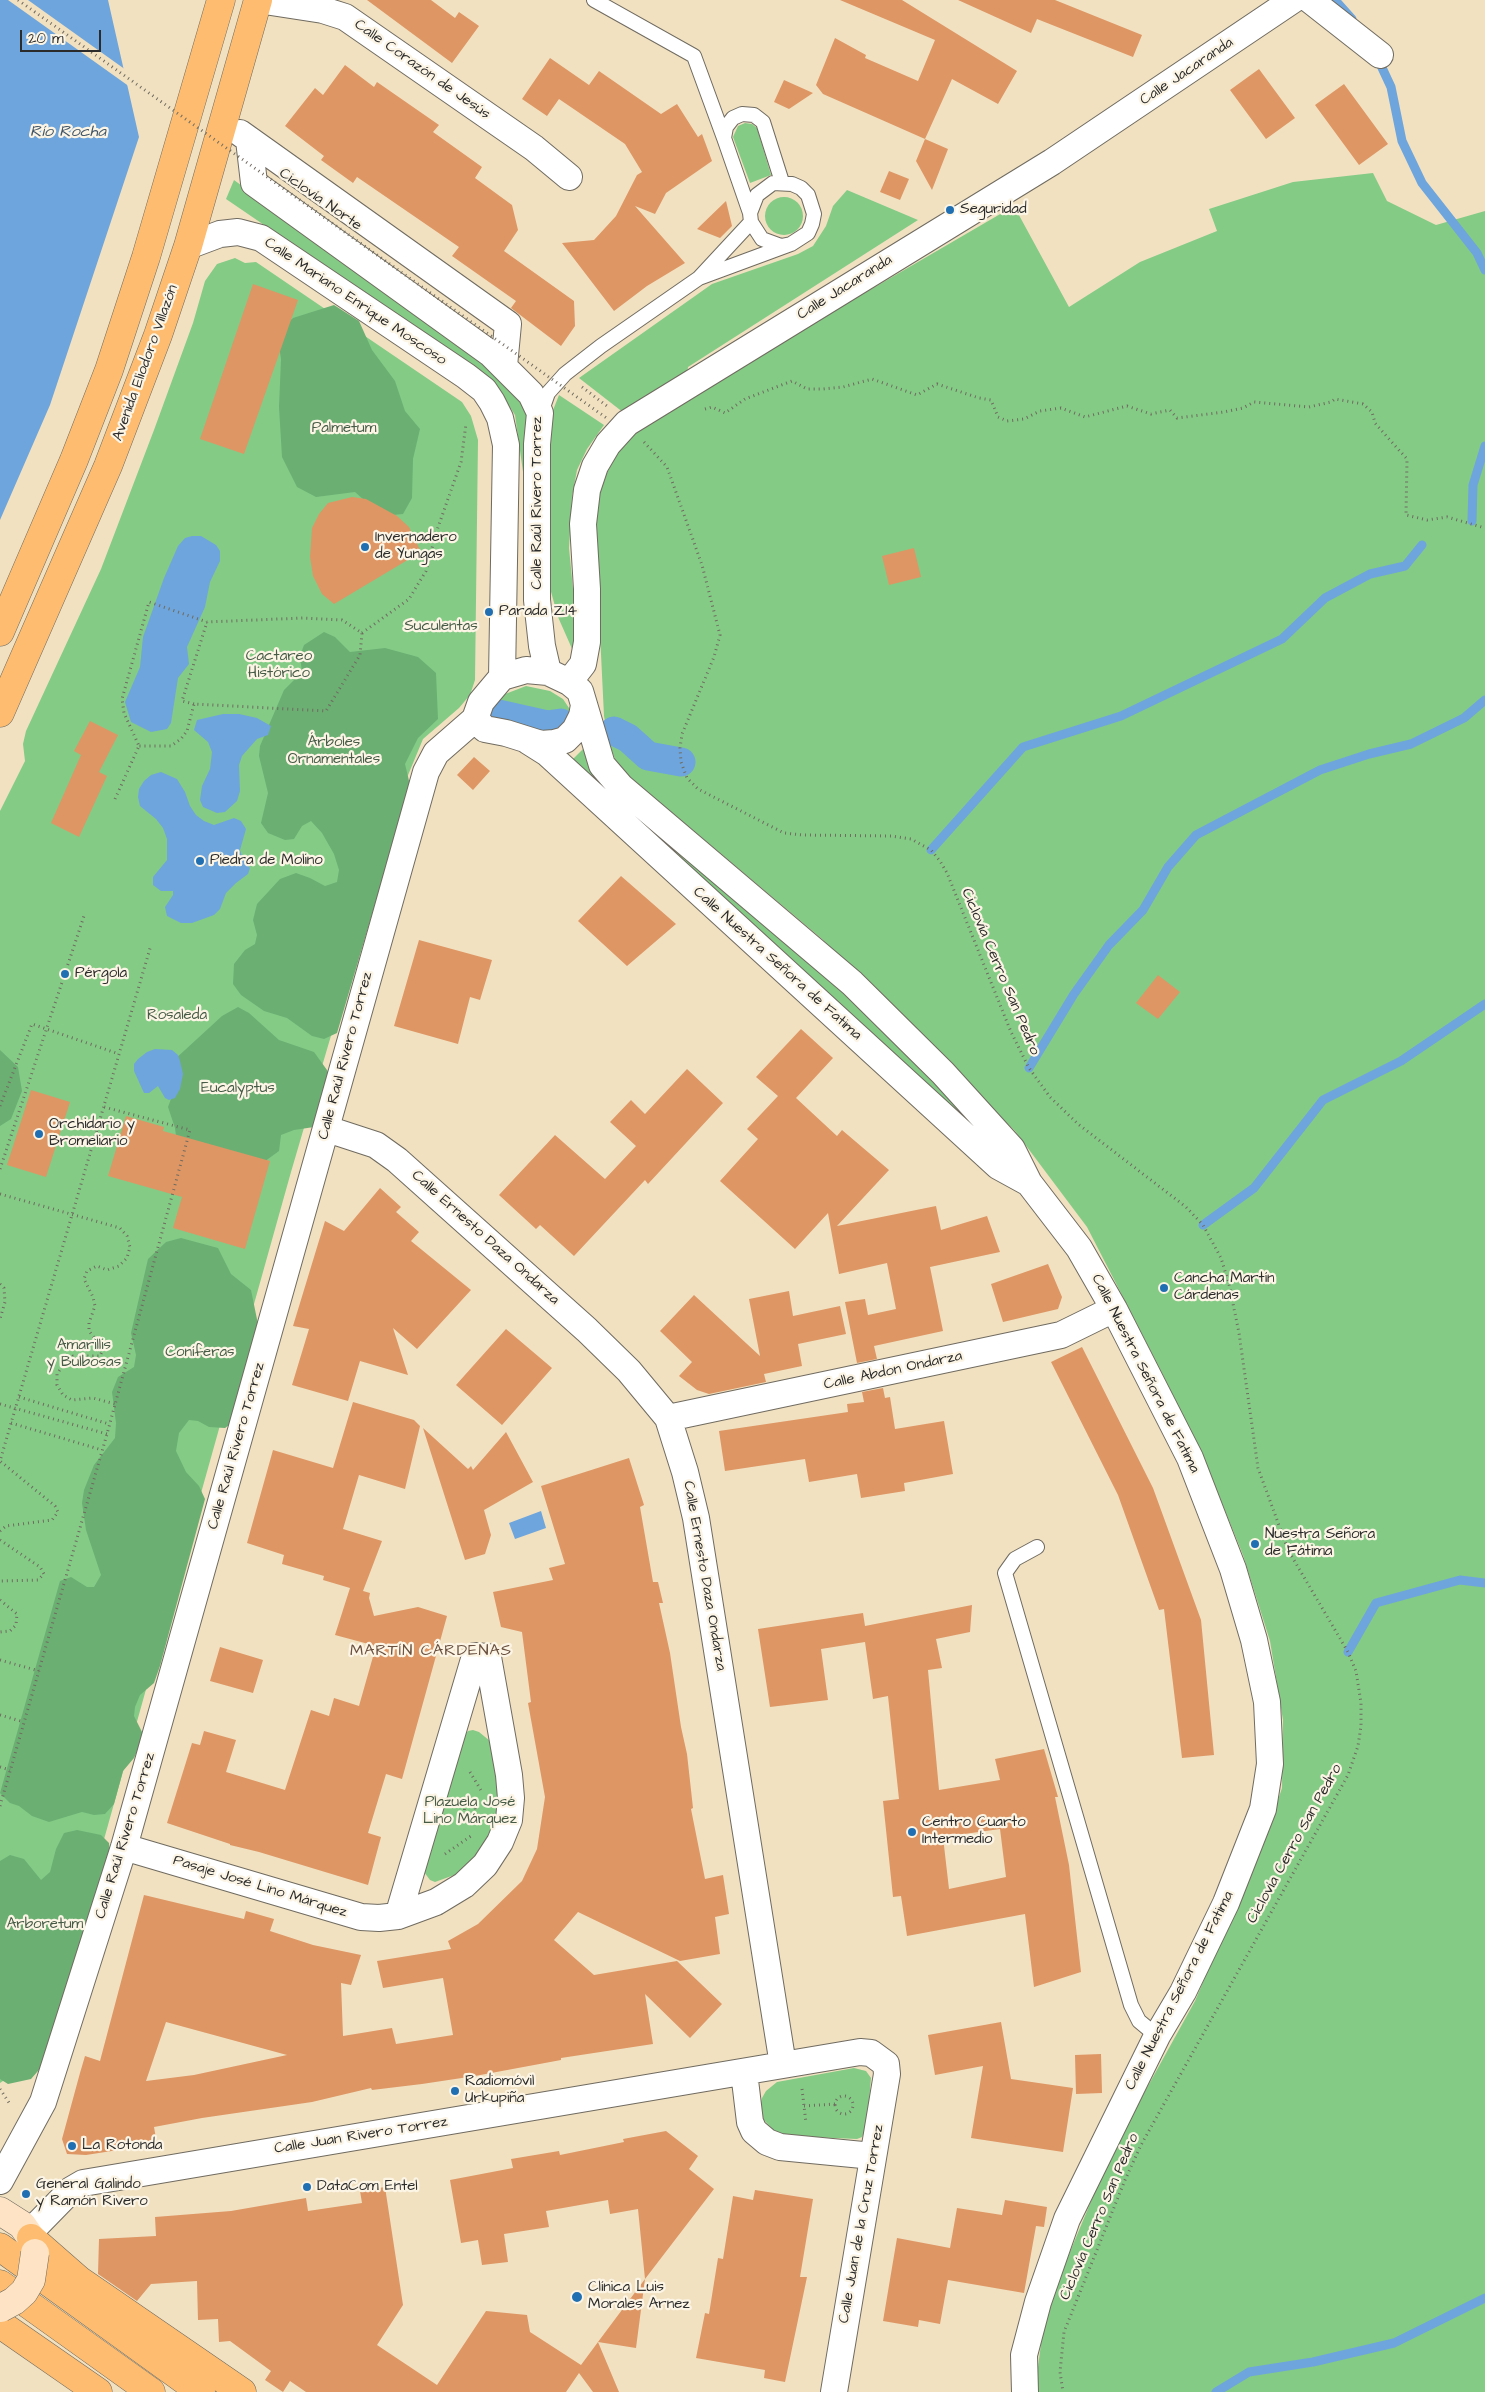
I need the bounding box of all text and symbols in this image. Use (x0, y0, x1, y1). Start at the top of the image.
street label: Calle Corazón de Jesús (350, 16, 494, 124)
scale bar (22, 20, 104, 52)
text: 20 m (28, 28, 64, 49)
street label: Calle Jacaranda (1137, 34, 1237, 110)
water label: Río Rocha (30, 123, 106, 143)
street label: Ciclovía Norte (275, 165, 365, 235)
place label: Seguridad (960, 201, 1027, 219)
marker: Seguridad (944, 204, 956, 216)
street label: Calle Mariano Enrique Moscoso (260, 234, 450, 370)
street label: Calle Jacaranda (794, 252, 896, 324)
street label: Avenida Eliodoro Villazón (109, 283, 183, 443)
street label: Calle Raúl Rivero Torrez (529, 417, 547, 589)
park label: Palmetum (312, 420, 376, 438)
place label: Invernadero de Yungas (375, 529, 457, 564)
marker: Invernadero de Yungas (359, 541, 371, 553)
place label: Parada Z14 (499, 603, 577, 621)
marker: Parada Z14 (483, 606, 495, 618)
park label: Suculentas (404, 618, 478, 636)
park label: Cactareo Histórico (246, 648, 312, 683)
park label: Árboles Ornamentales (288, 734, 380, 769)
place label: Piedra de Molino (210, 852, 323, 870)
marker: Piedra de Molino (194, 855, 206, 867)
street label: Calle Nuestra Señora de Fatima (689, 883, 865, 1045)
street label: Ciclovía Cerro San Pedro (957, 886, 1043, 1058)
place label: Pérgola (75, 965, 127, 983)
marker: Pérgola (59, 968, 71, 980)
street label: Calle Raúl Rivero Torrez (315, 970, 377, 1142)
park label: Rosaleda (147, 1007, 207, 1025)
park label: Eucalyptus (201, 1080, 275, 1098)
place label: Orchidario y Bromeliario (49, 1116, 135, 1151)
marker: Orchidario y Bromeliario (33, 1128, 45, 1140)
street label: Calle Ernesto Daza Ondarza (407, 1167, 563, 1309)
place label: Cancha Martín Cárdenas (1174, 1270, 1274, 1305)
street label: Calle Nuestra Señora de Fatima (1087, 1272, 1203, 1476)
marker: Cancha Martín Cárdenas (1158, 1282, 1170, 1294)
park label: Amarillis y Bulbosas (47, 1337, 121, 1372)
park label: Coníferas (165, 1344, 235, 1362)
street label: Calle Abdon Ondarza (822, 1348, 964, 1394)
street label: Calle Raúl Rivero Torrez (205, 1360, 269, 1532)
street label: Calle Ernesto Daza Ondarza (678, 1480, 730, 1672)
place label: Nuestra Señora de Fátima (1265, 1526, 1375, 1561)
marker: Nuestra Señora de Fátima (1249, 1538, 1261, 1550)
district label: MARTÍN CÁRDENAS (348, 1642, 514, 1662)
street label: Calle Raúl Rivero Torrez (92, 1751, 160, 1921)
street label: Ciclovía Cerro San Pedro (1244, 1761, 1346, 1927)
park label: Plazuela José Lino Márquez (423, 1794, 517, 1829)
place label: Centro Cuarto Intermedio (922, 1814, 1026, 1849)
marker: Centro Cuarto Intermedio (906, 1826, 918, 1838)
street label: Pasaje José Lino Márquez (171, 1852, 349, 1922)
street label: Calle Nuestra Señora de Fatima (1122, 1889, 1238, 2093)
park label: Arboretum (7, 1916, 83, 1934)
place label: Radiomóvil Urkupiña (465, 2073, 534, 2108)
marker: Radiomóvil Urkupiña (449, 2085, 461, 2097)
street label: Calle Juan Rivero Torrez (273, 2113, 449, 2159)
street label: Calle Juan de la Cruz Torrez (836, 2123, 888, 2325)
street label: Ciclovía Cerro San Pedro (1057, 2131, 1143, 2303)
place label: La Rotonda (82, 2137, 162, 2155)
marker: La Rotonda (66, 2140, 78, 2152)
place label: General Galindo y Ramón Rivero (36, 2176, 148, 2211)
place label: DataCom Entel (317, 2178, 418, 2196)
marker: DataCom Entel (301, 2181, 313, 2193)
marker: General Galindo y Ramón Rivero (20, 2188, 32, 2200)
place label: Clínica Luis Morales Arnez (588, 2279, 690, 2314)
marker: Clínica Luis Morales Arnez (570, 2290, 584, 2304)

